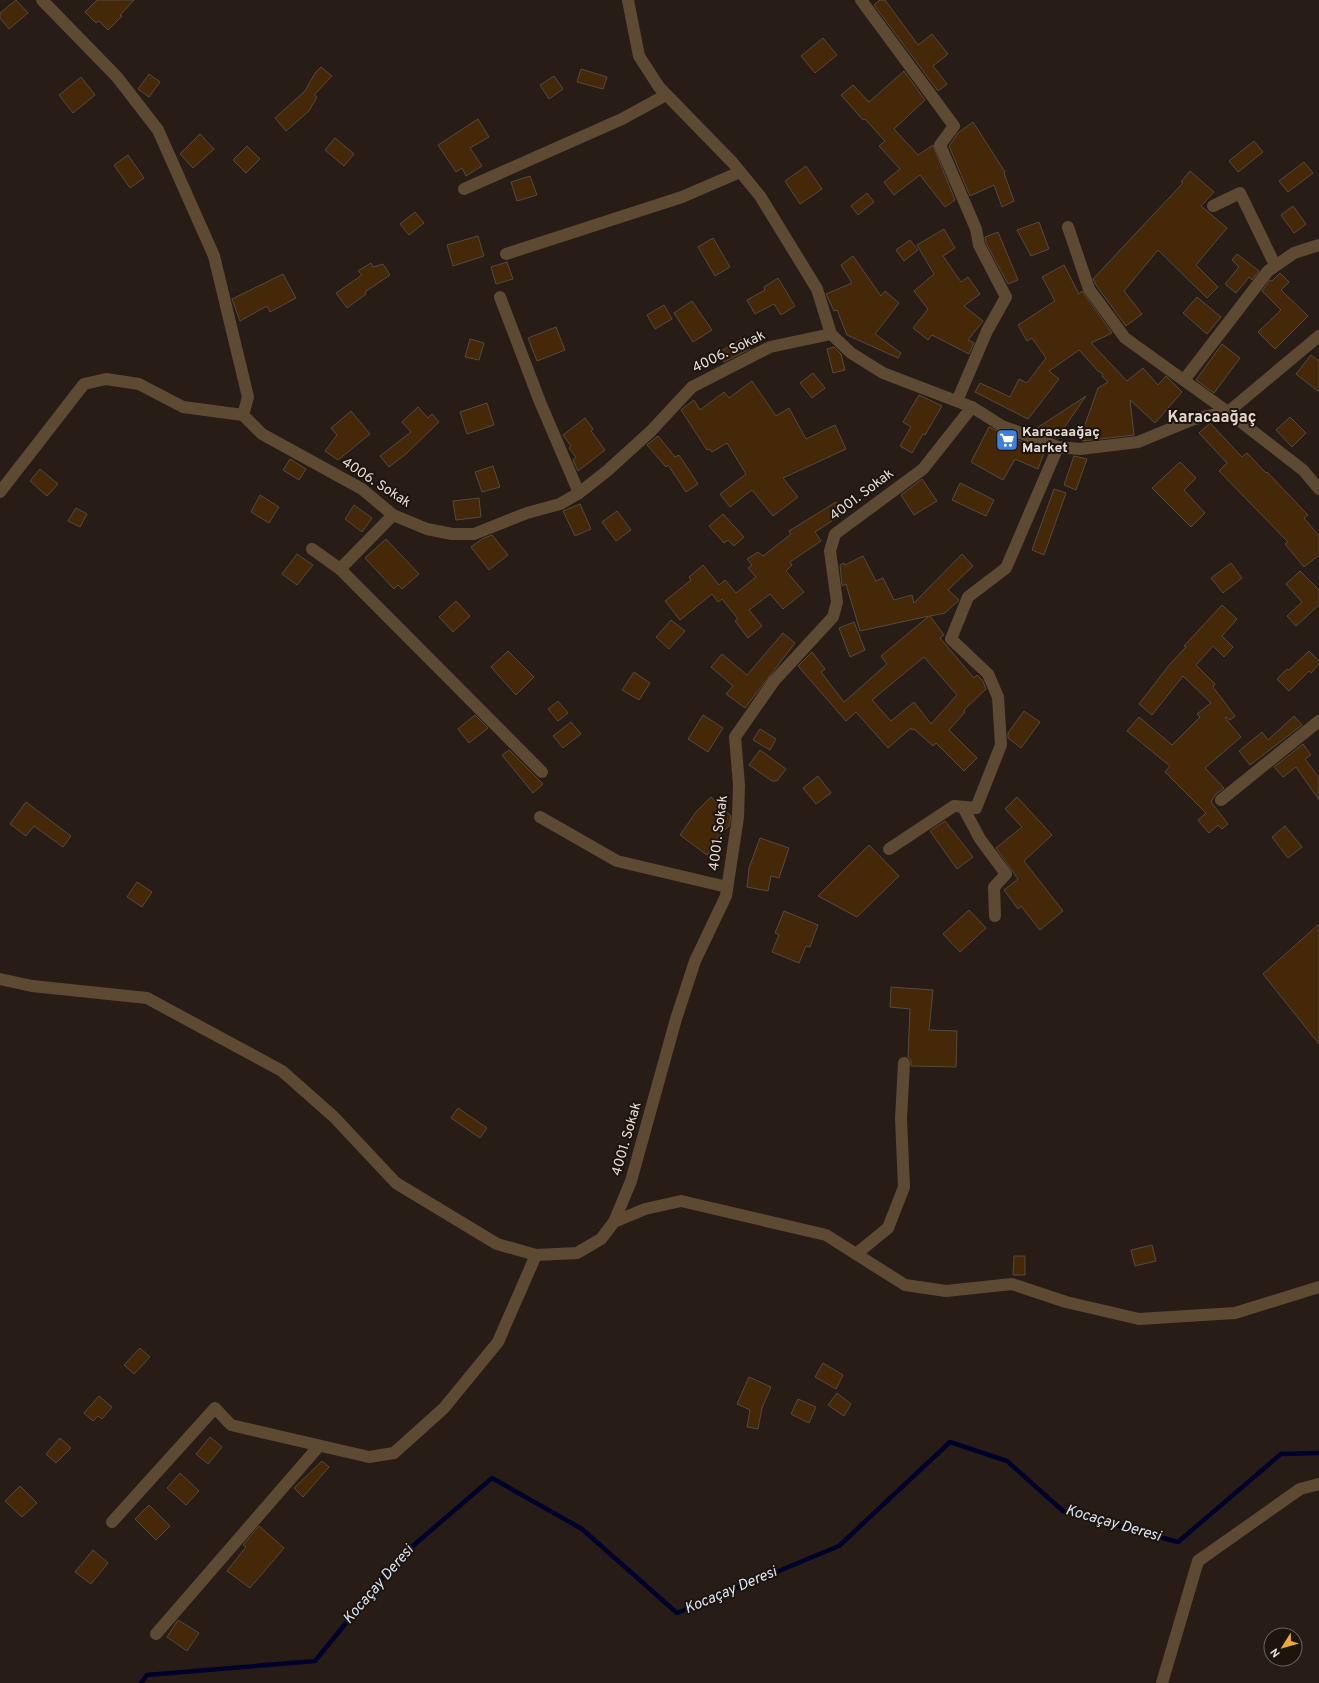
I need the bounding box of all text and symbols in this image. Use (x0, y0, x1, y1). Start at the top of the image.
street label: 4006. Sokak (690, 327, 768, 377)
district label: Karacaağaç (1168, 408, 1256, 428)
place label: Karacaağaç Market (1022, 424, 1100, 457)
supermarket icon: Karacaağaç Market (994, 427, 1020, 453)
street label: 4006. Sokak (338, 454, 414, 512)
street label: 4001. Sokak (827, 465, 897, 525)
street label: 4001. Sokak (706, 794, 732, 872)
street label: 4001. Sokak (608, 1100, 646, 1178)
water label: Kocaçay Deresi (1063, 1501, 1164, 1547)
water label: Kocaçay Deresi (340, 1541, 419, 1628)
water label: Kocaçay Deresi (682, 1562, 781, 1619)
north arrow (1263, 1627, 1303, 1667)
text: N (1268, 1645, 1284, 1660)

